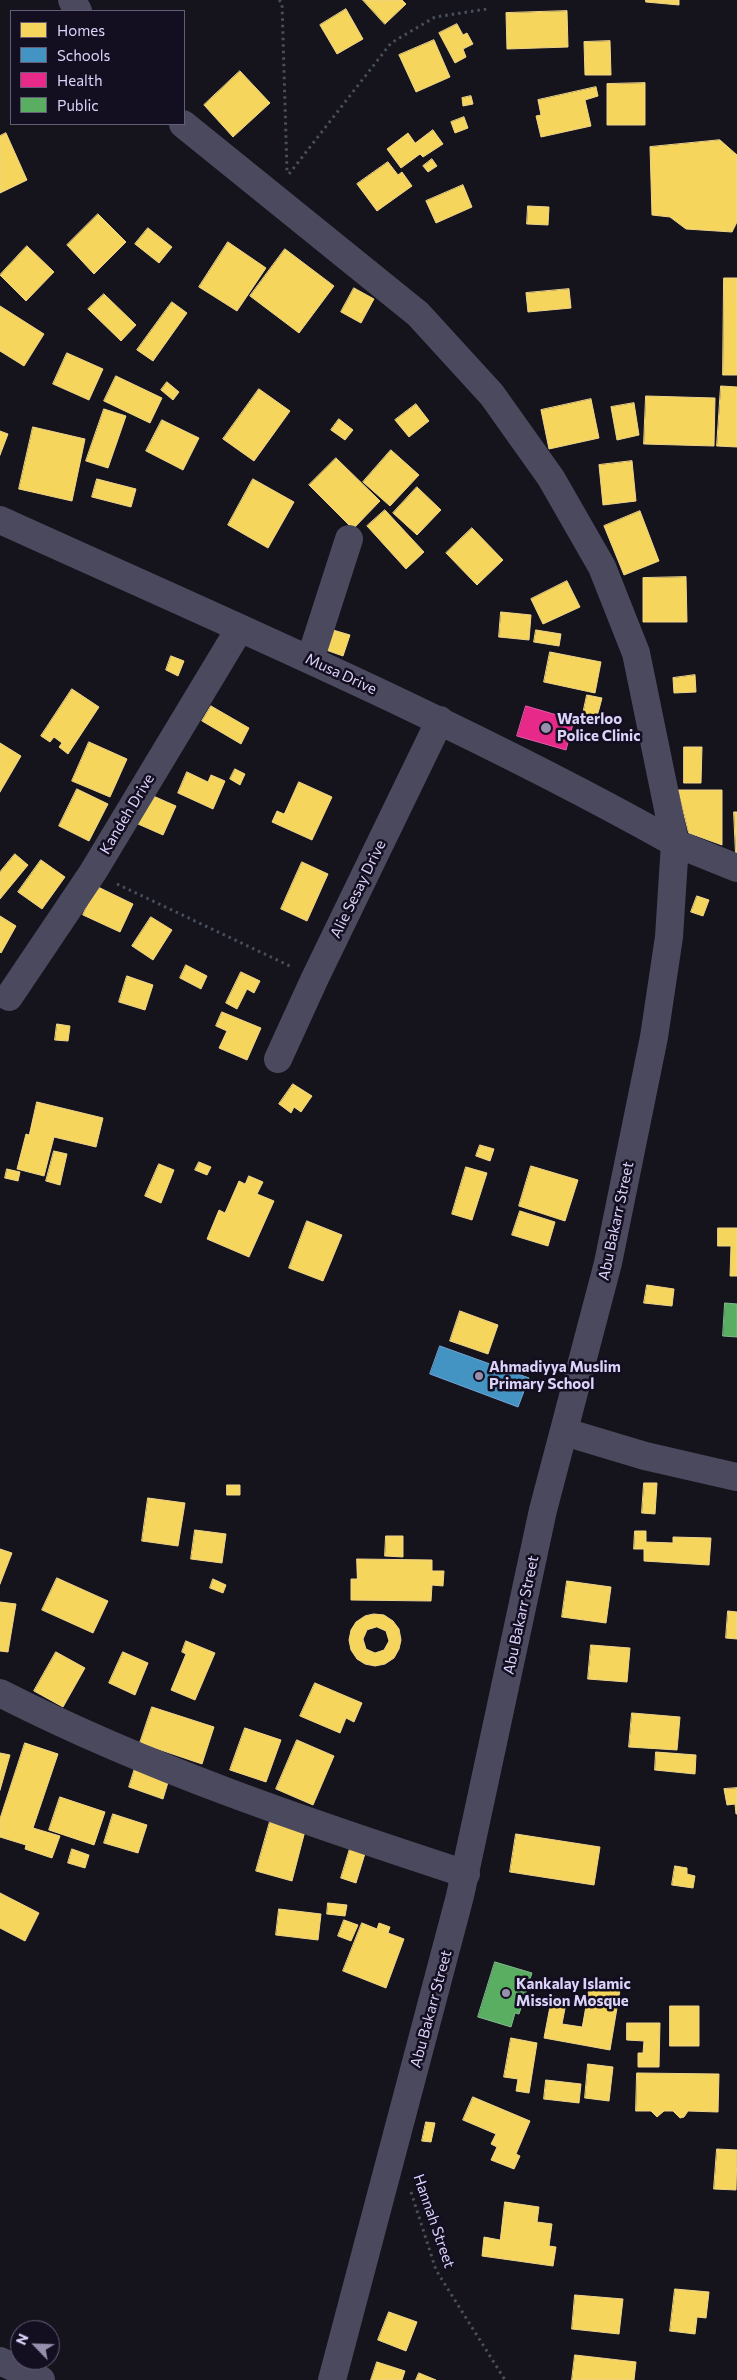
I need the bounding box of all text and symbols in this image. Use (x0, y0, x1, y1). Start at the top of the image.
legend (10, 10, 185, 125)
text: Homes (57, 21, 105, 39)
text: Schools (57, 46, 110, 64)
text: Health (57, 71, 103, 89)
text: Public (57, 96, 99, 114)
street label: Musa Drive (303, 650, 379, 698)
place label: Waterloo Police Clinic (557, 710, 640, 745)
marker: Waterloo Police Clinic (539, 721, 553, 735)
street label: Kandeh Drive (96, 770, 158, 858)
street label: Alie Sesay Drive (326, 837, 390, 941)
street label: Abu Bakarr Street (595, 1160, 637, 1282)
place label: Ahmadiyya Muslim Primary School (489, 1358, 621, 1393)
marker: Ahmadiyya Muslim Primary School (473, 1370, 485, 1382)
street label: Abu Bakarr Street (500, 1554, 542, 1676)
street label: Abu Bakarr Street (407, 1948, 455, 2070)
place label: Kankalay Islamic Mission Mosque (516, 1975, 631, 2010)
marker: Kankalay Islamic Mission Mosque (500, 1987, 512, 1999)
street label: Hannah Street (410, 2172, 458, 2270)
north arrow (10, 2320, 60, 2370)
text: N (12, 2331, 32, 2347)

